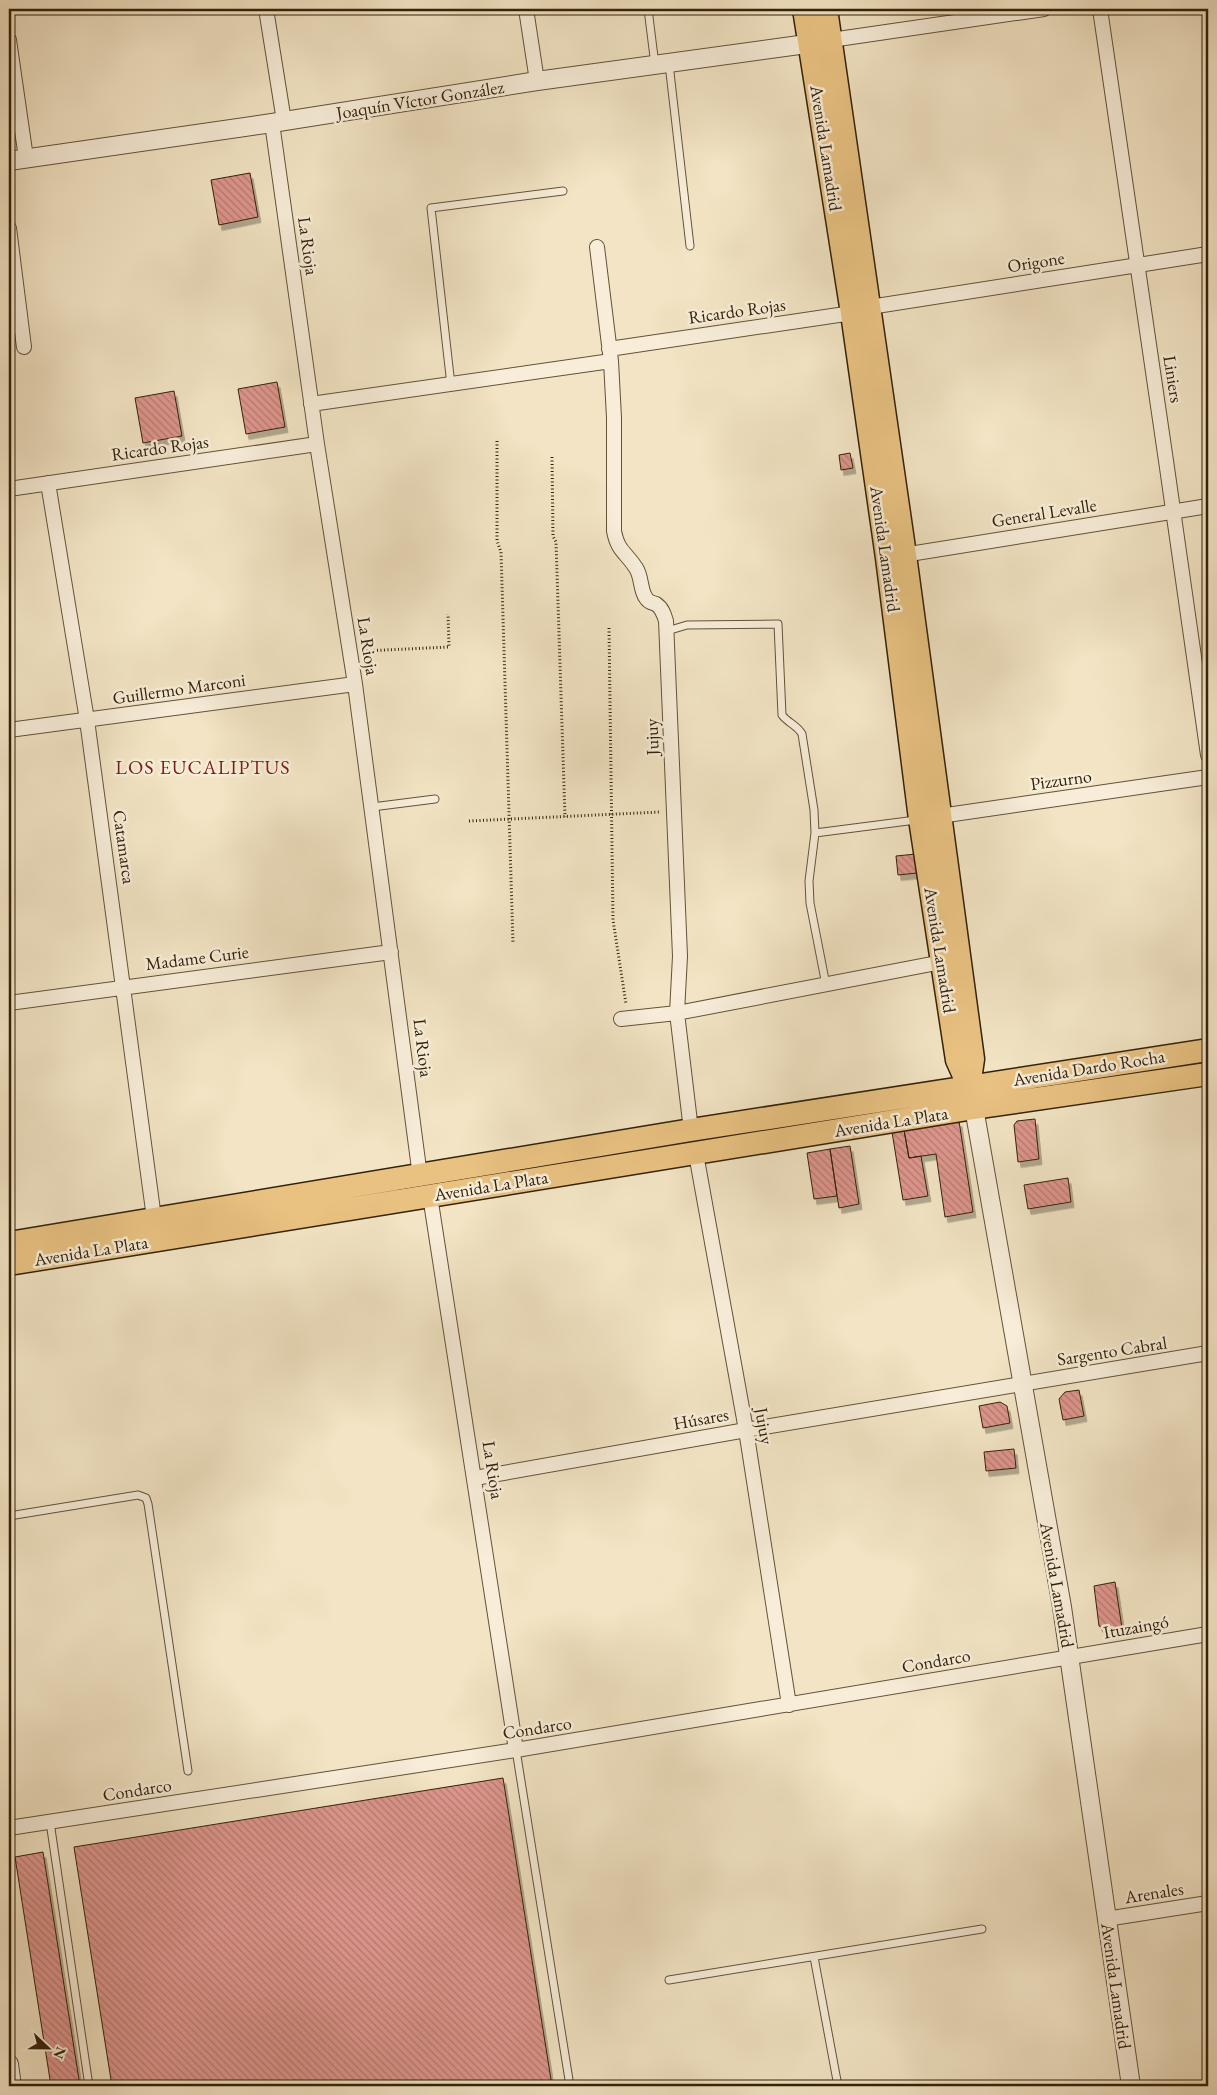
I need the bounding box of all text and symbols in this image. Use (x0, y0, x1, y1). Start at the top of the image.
street label: Joaquín Víctor González (332, 75, 506, 124)
street label: Avenida Lamadrid (805, 82, 848, 213)
street label: La Rioja (293, 215, 324, 277)
street label: Origone (1006, 246, 1066, 277)
street label: Ricardo Rojas (687, 292, 787, 329)
street label: Liniers (1158, 354, 1189, 404)
street label: Ricardo Rojas (110, 429, 210, 466)
street label: Avenida Lamadrid (865, 483, 906, 614)
street label: General Levalle (990, 493, 1098, 532)
street label: La Rioja (353, 615, 385, 678)
street label: Guillermo Marconi (111, 668, 247, 709)
street label: Jujuy (639, 718, 664, 758)
district label: LOS EUCALIPTUS (115, 754, 291, 780)
street label: Pizzurno (1029, 764, 1093, 795)
street label: Catamarca (108, 809, 141, 886)
street label: Avenida Lamadrid (919, 884, 962, 1015)
street label: Madame Curie (144, 940, 250, 975)
street label: La Rioja (409, 1017, 439, 1079)
street label: Avenida Dardo Rocha (1010, 1044, 1167, 1091)
street label: Avenida La Plata (831, 1101, 950, 1142)
street label: Avenida La Plata (431, 1165, 550, 1206)
street label: Avenida La Plata (31, 1230, 150, 1271)
street label: Sargento Cabral (1055, 1330, 1168, 1371)
street label: Húsares (671, 1402, 731, 1435)
street label: Jujuy (750, 1404, 779, 1446)
street label: La Rioja (478, 1439, 510, 1502)
street label: Avenida Lamadrid (1035, 1519, 1080, 1650)
street label: Ituzaingó (1101, 1609, 1170, 1644)
street label: Condarco (900, 1643, 972, 1678)
street label: Condarco (501, 1711, 573, 1744)
street label: Condarco (101, 1773, 173, 1806)
street label: Arenales (1122, 1876, 1185, 1909)
street label: Avenida Lamadrid (1096, 1920, 1137, 2051)
north arrow (22, 2022, 72, 2072)
text: N (49, 2044, 71, 2062)

